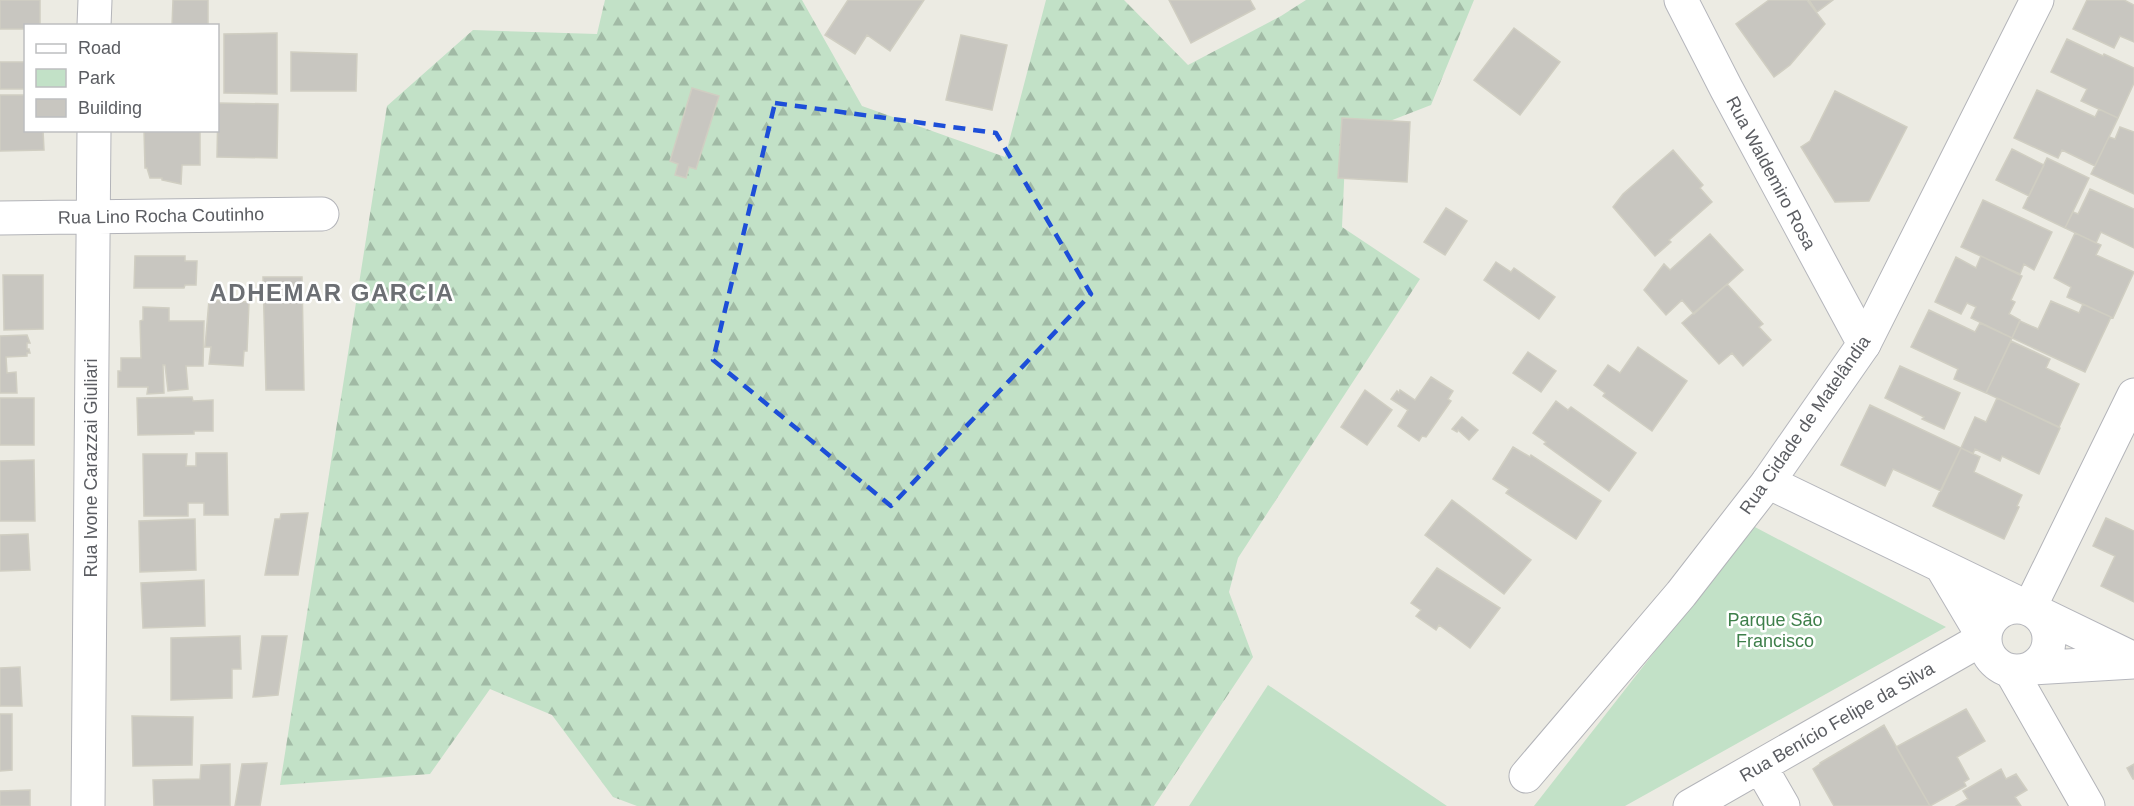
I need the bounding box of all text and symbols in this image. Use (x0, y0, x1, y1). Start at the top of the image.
legend (24, 24, 219, 132)
text: Road (78, 38, 121, 58)
text: Park (78, 68, 116, 88)
street label: Rua Waldemiro Rosa (1722, 93, 1820, 254)
text: Building (78, 98, 142, 118)
street label: Rua Lino Rocha Coutinho (58, 204, 264, 228)
district label: ADHEMAR GARCIA (210, 279, 455, 306)
street label: Rua Cidade de Matelândia (1736, 331, 1875, 518)
street label: Rua Ivone Carazzai Giuliari (81, 358, 101, 578)
park label: Parque São Francisco (1727, 610, 1823, 651)
street label: Rua Benício Felipe da Silva (1736, 658, 1939, 786)

